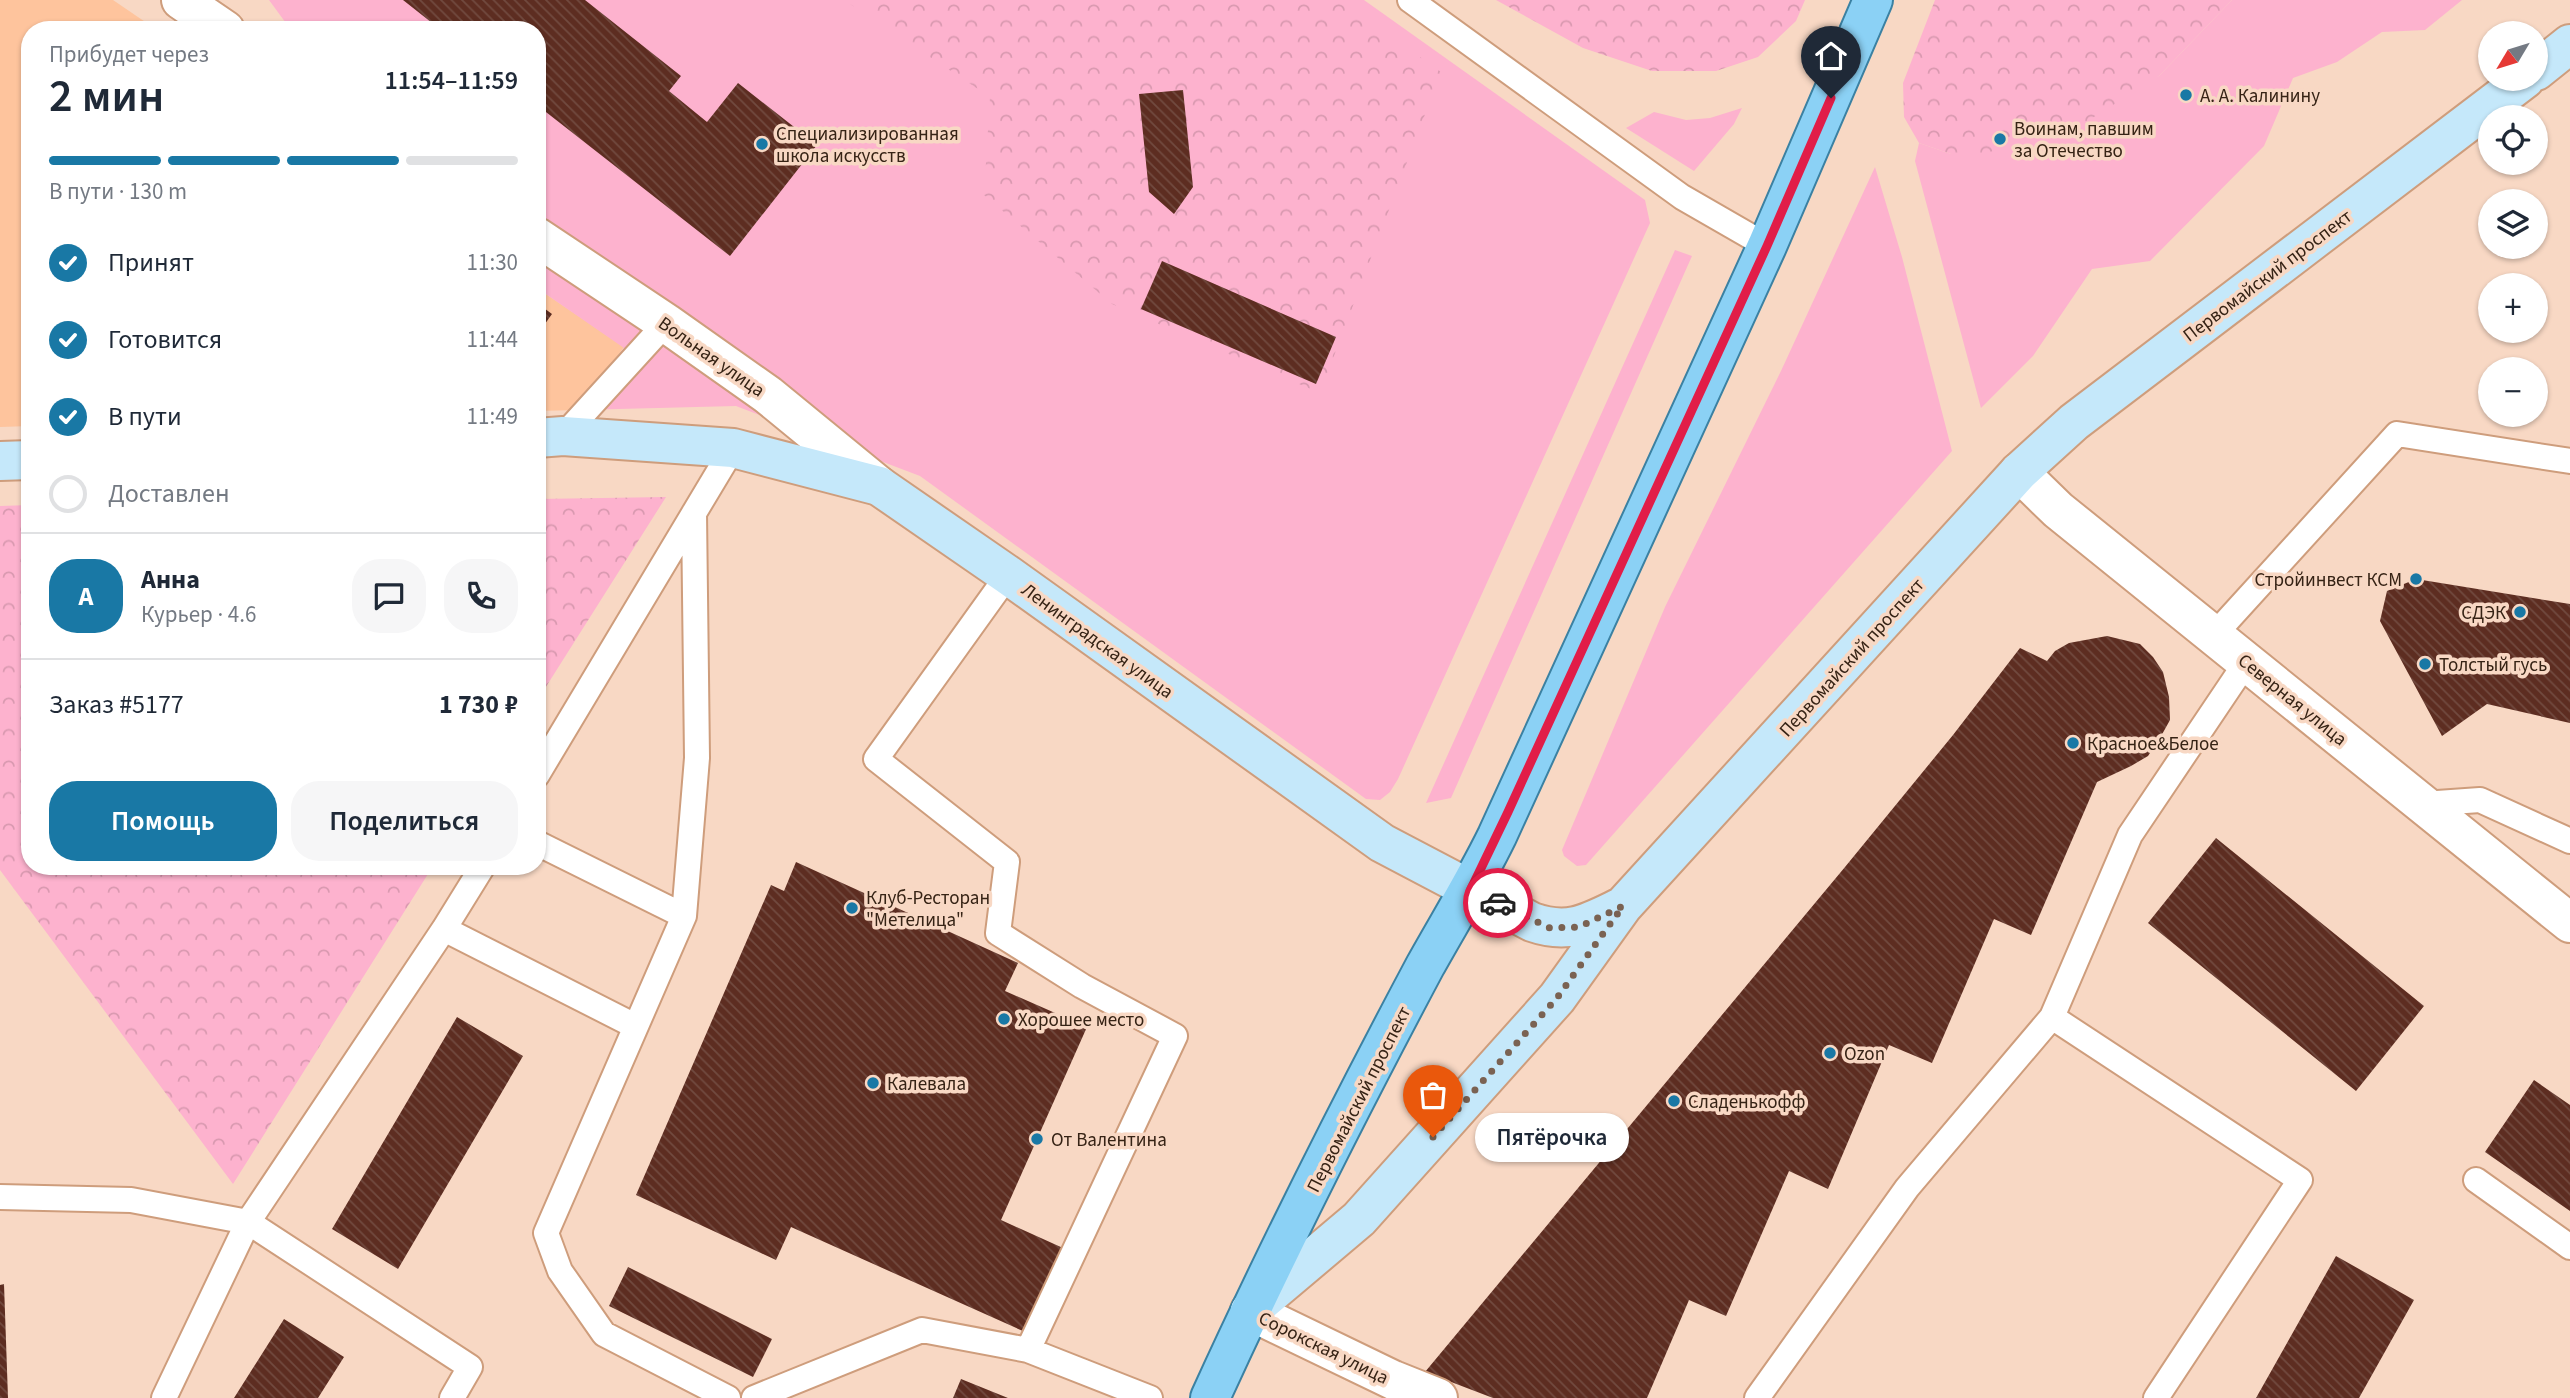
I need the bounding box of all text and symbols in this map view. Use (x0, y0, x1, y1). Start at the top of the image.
north arrow (2478, 21, 2548, 91)
map controls (2478, 21, 2548, 427)
pin (1801, 26, 1861, 98)
icon: home (1812, 37, 1850, 75)
text: Прибудет через (49, 38, 209, 71)
text: 11:54–11:59 (385, 62, 518, 99)
text: 2 мин (49, 64, 164, 129)
place label: А. А. Калинину (2200, 83, 2320, 110)
marker: А. А. Калинину (2178, 87, 2194, 103)
button: locate (2478, 105, 2548, 175)
place label: Воинам, павшим за Отечество (2014, 116, 2154, 165)
place label: Специализированная школа искусств (776, 121, 959, 170)
marker: Воинам, павшим за Отечество (1992, 131, 2008, 147)
marker: Специализированная школа искусств (754, 136, 770, 152)
text: В пути · 130 m (49, 175, 187, 208)
button: layers (2478, 189, 2548, 259)
street label: Первомайский проспект (2178, 203, 2358, 349)
icon: check (49, 244, 87, 282)
text: Принят (108, 244, 194, 281)
text: 11:30 (467, 246, 518, 279)
button: + (2478, 273, 2548, 343)
street label: Вольная улица (652, 310, 770, 404)
icon: check (49, 321, 87, 359)
text: Готовится (108, 321, 222, 358)
text: 11:44 (467, 323, 518, 356)
button: − (2478, 357, 2548, 427)
icon: check (49, 398, 87, 436)
text: В пути (108, 398, 182, 435)
text: 11:49 (467, 400, 518, 433)
text: Доставлен (108, 475, 230, 512)
button: chat (352, 559, 426, 633)
button: phone (444, 559, 518, 633)
text: Анна (141, 561, 200, 598)
place label: Стройинвест КСМ (2254, 567, 2402, 594)
marker: Стройинвест КСМ (2408, 571, 2424, 587)
street label: Первомайский проспект (1773, 572, 1931, 743)
street label: Ленинградская улица (1016, 577, 1179, 706)
text: А (79, 578, 93, 615)
text: Курьер · 4.6 (141, 598, 256, 631)
place label: СДЭК (2461, 600, 2506, 627)
marker: СДЭК (2512, 604, 2528, 620)
street label: Северная улица (2232, 648, 2352, 753)
place label: Толстый гусь (2439, 652, 2547, 679)
marker: Толстый гусь (2417, 656, 2433, 672)
text: Заказ #5177 (49, 686, 184, 723)
text: 1 730 ₽ (439, 686, 518, 723)
place label: Красное&Белое (2087, 731, 2219, 758)
marker: Красное&Белое (2065, 735, 2081, 751)
button: Помощь (49, 781, 277, 861)
button: Поделиться (291, 781, 518, 861)
courier (1463, 868, 1533, 938)
icon: car (1479, 884, 1517, 922)
place label: Клуб-Ресторан "Метелица" (866, 885, 990, 934)
marker: Клуб-Ресторан "Метелица" (844, 900, 860, 916)
street label: Первомайский проспект (1301, 1002, 1418, 1197)
place label: Хорошее место (1018, 1007, 1144, 1034)
marker: Хорошее место (996, 1011, 1012, 1027)
place label: Ozon (1844, 1041, 1885, 1068)
marker: Ozon (1822, 1045, 1838, 1061)
pin (1403, 1065, 1463, 1137)
place label: Калевала (887, 1071, 966, 1098)
marker: Калевала (865, 1075, 881, 1091)
icon: bag (1414, 1076, 1452, 1114)
place label: Сладенькофф (1688, 1089, 1805, 1116)
marker: Сладенькофф (1666, 1093, 1682, 1109)
callout: Пятёрочка (1475, 1112, 1629, 1162)
text: Пятёрочка (1497, 1121, 1607, 1154)
place label: От Валентина (1051, 1127, 1167, 1154)
marker: От Валентина (1029, 1131, 1045, 1147)
street label: Сорокская улица (1254, 1305, 1393, 1392)

